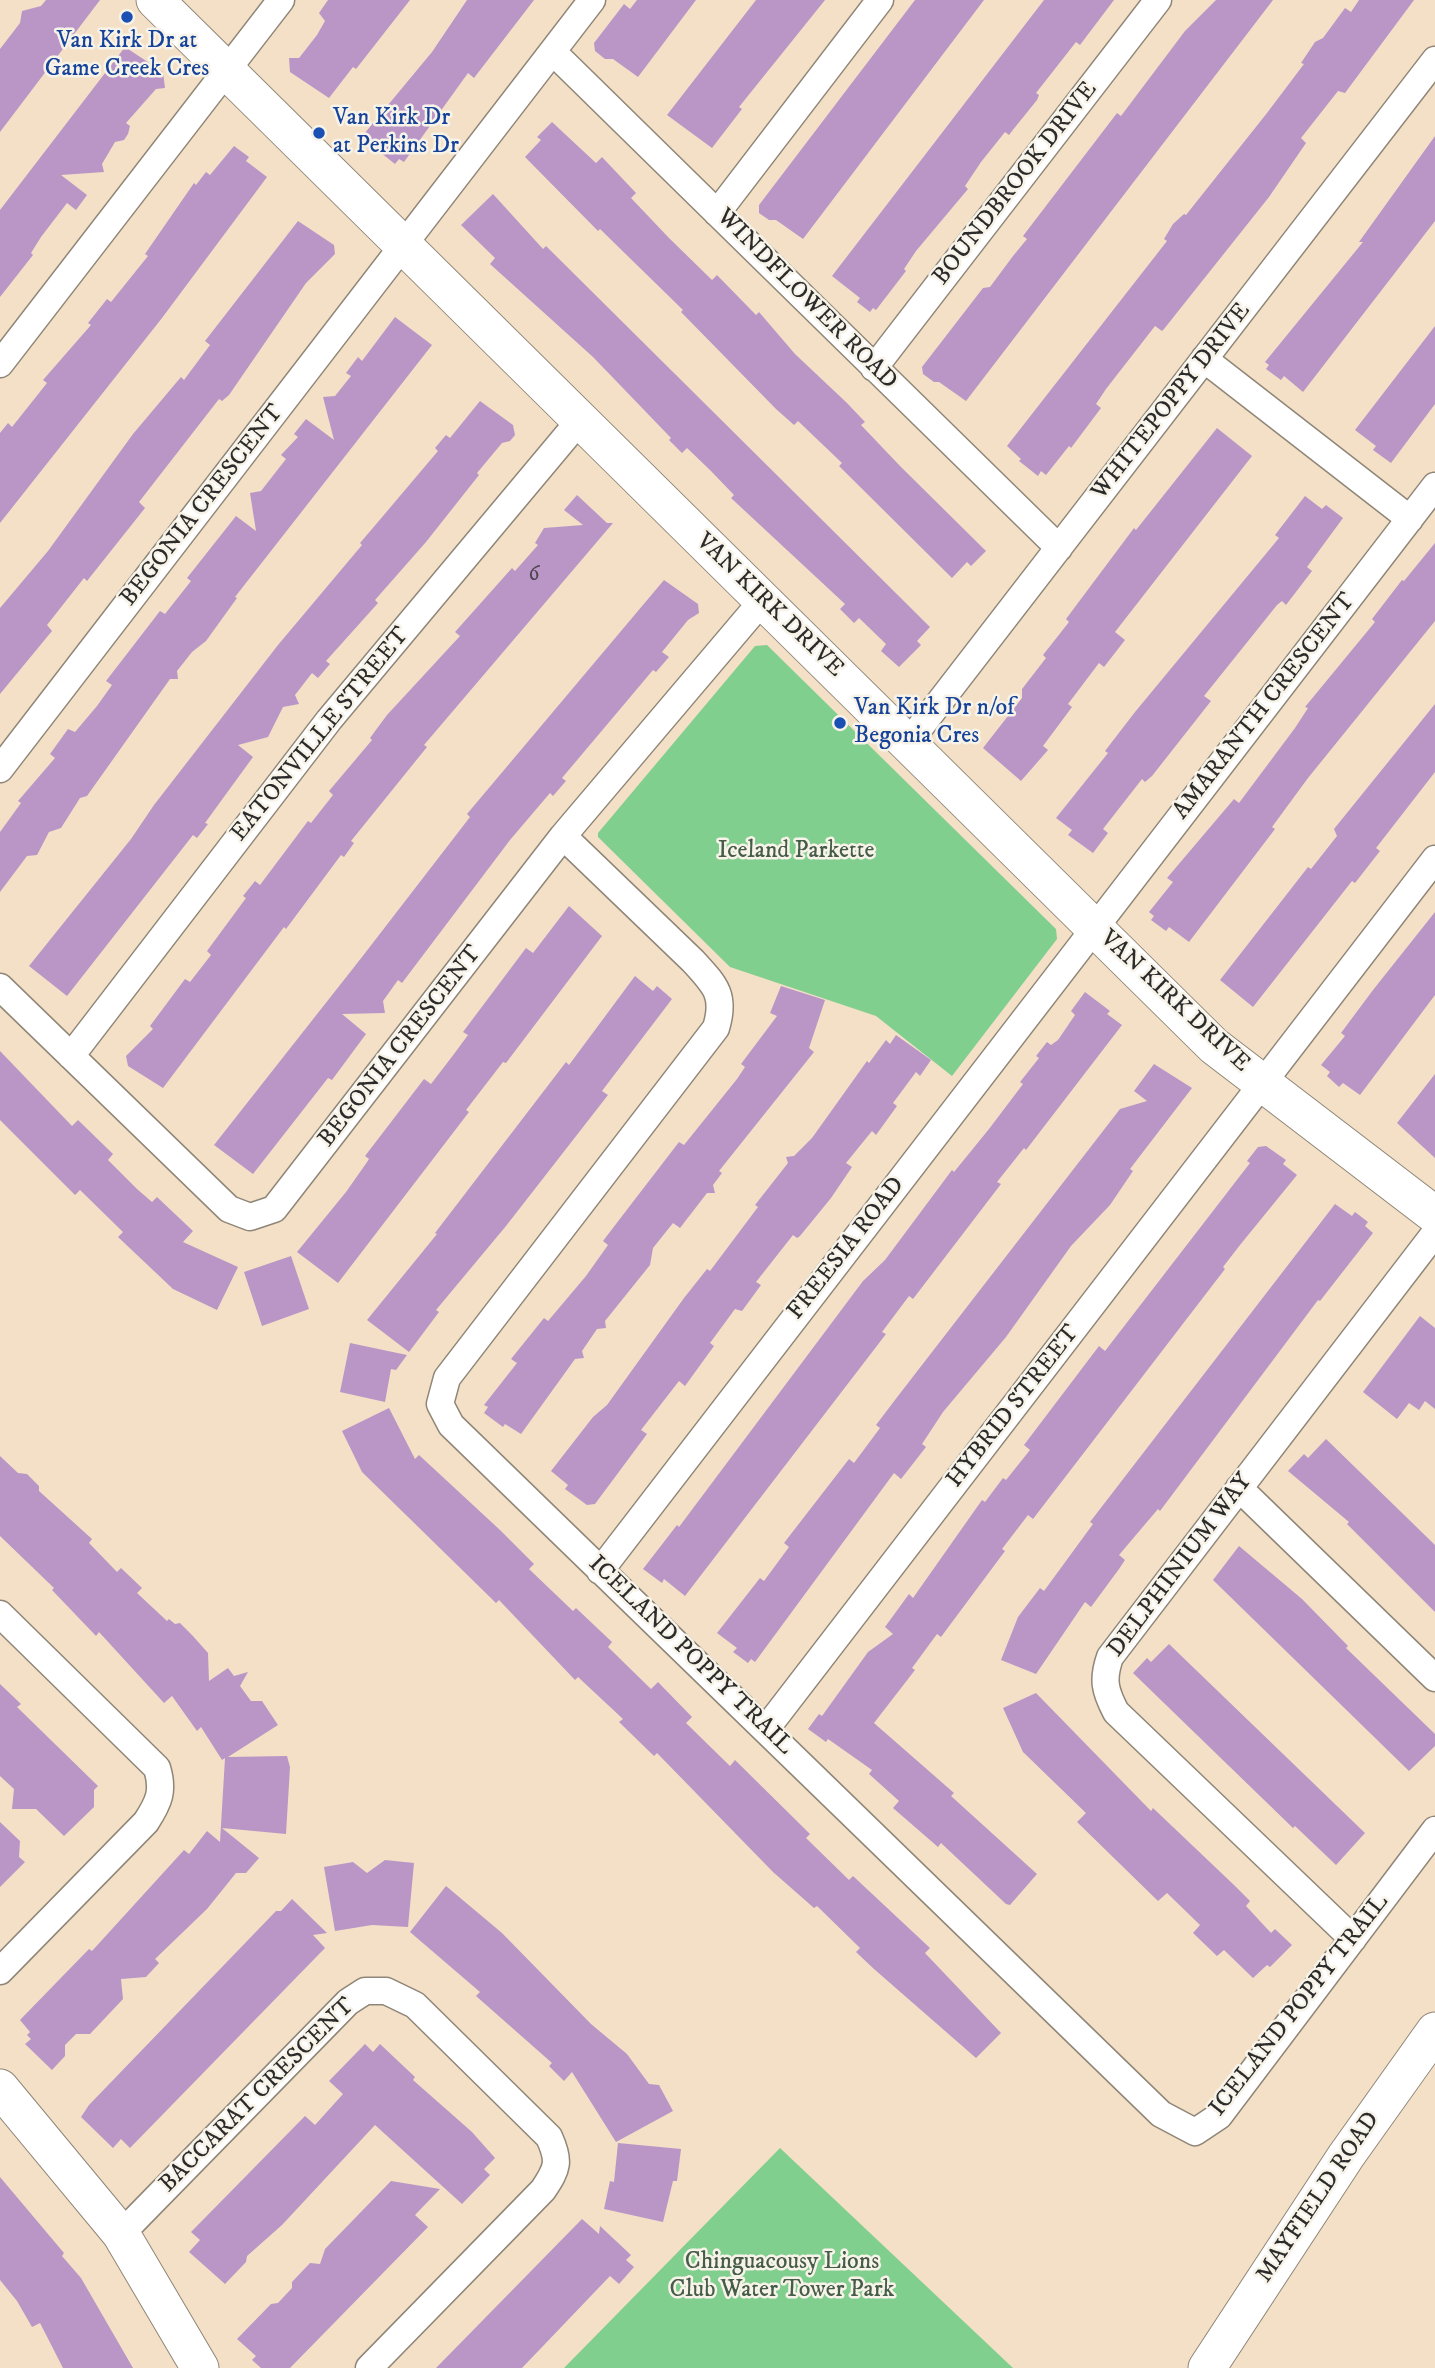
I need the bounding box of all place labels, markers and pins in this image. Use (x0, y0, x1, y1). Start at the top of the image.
marker: Van Kirk Dr at Game Creek Cres (119, 9, 135, 25)
place label: Van Kirk Dr at Game Creek Cres (45, 28, 209, 84)
place label: Van Kirk Dr at Perkins Dr (333, 105, 459, 161)
marker: Van Kirk Dr at Perkins Dr (311, 125, 327, 141)
place label: Van Kirk Dr n/of Begonia Cres (854, 695, 1015, 751)
marker: Van Kirk Dr n/of Begonia Cres (832, 715, 848, 731)

